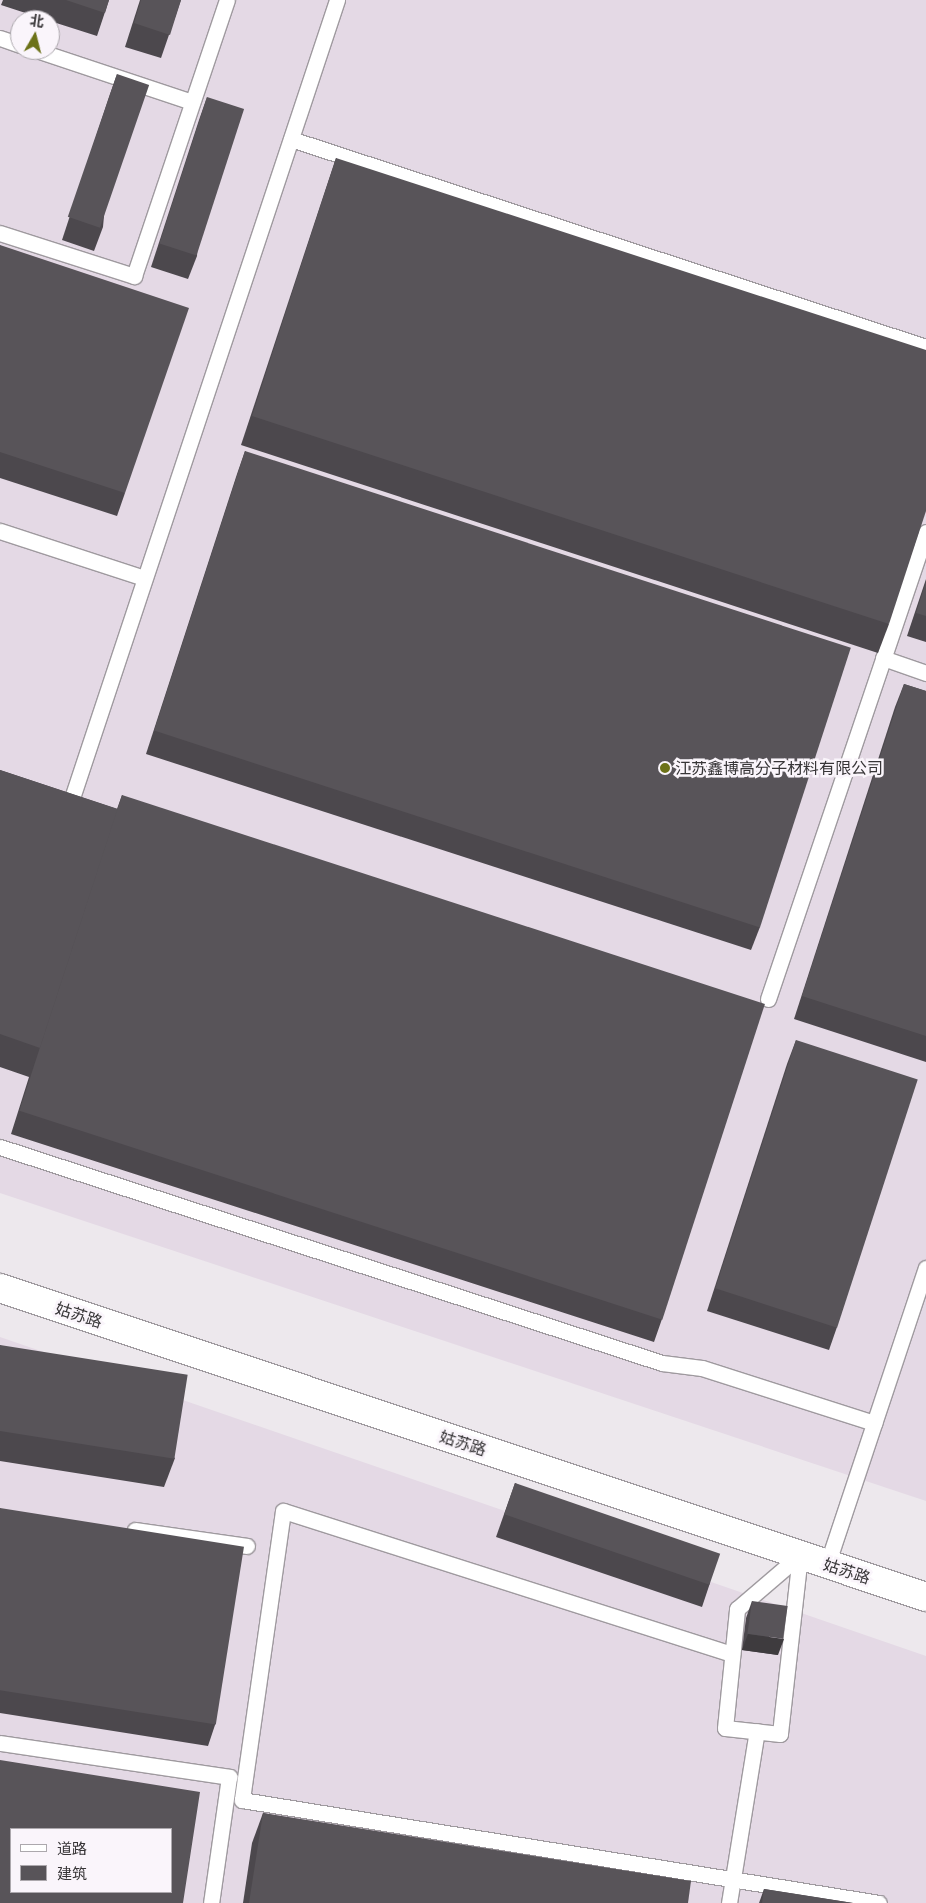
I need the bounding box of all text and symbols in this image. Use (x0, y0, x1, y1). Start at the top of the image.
north arrow (10, 10, 60, 60)
text: 北 (29, 12, 45, 30)
place label: 江苏鑫博高分子材料有限公司 (675, 758, 883, 778)
marker: 江苏鑫博高分子材料有限公司 (659, 762, 671, 774)
street label: 姑苏路 (53, 1298, 105, 1332)
street label: 姑苏路 (437, 1426, 489, 1460)
street label: 姑苏路 (821, 1554, 873, 1588)
legend (10, 1828, 172, 1893)
text: 道路 (57, 1840, 87, 1857)
text: 建筑 (57, 1865, 87, 1882)

